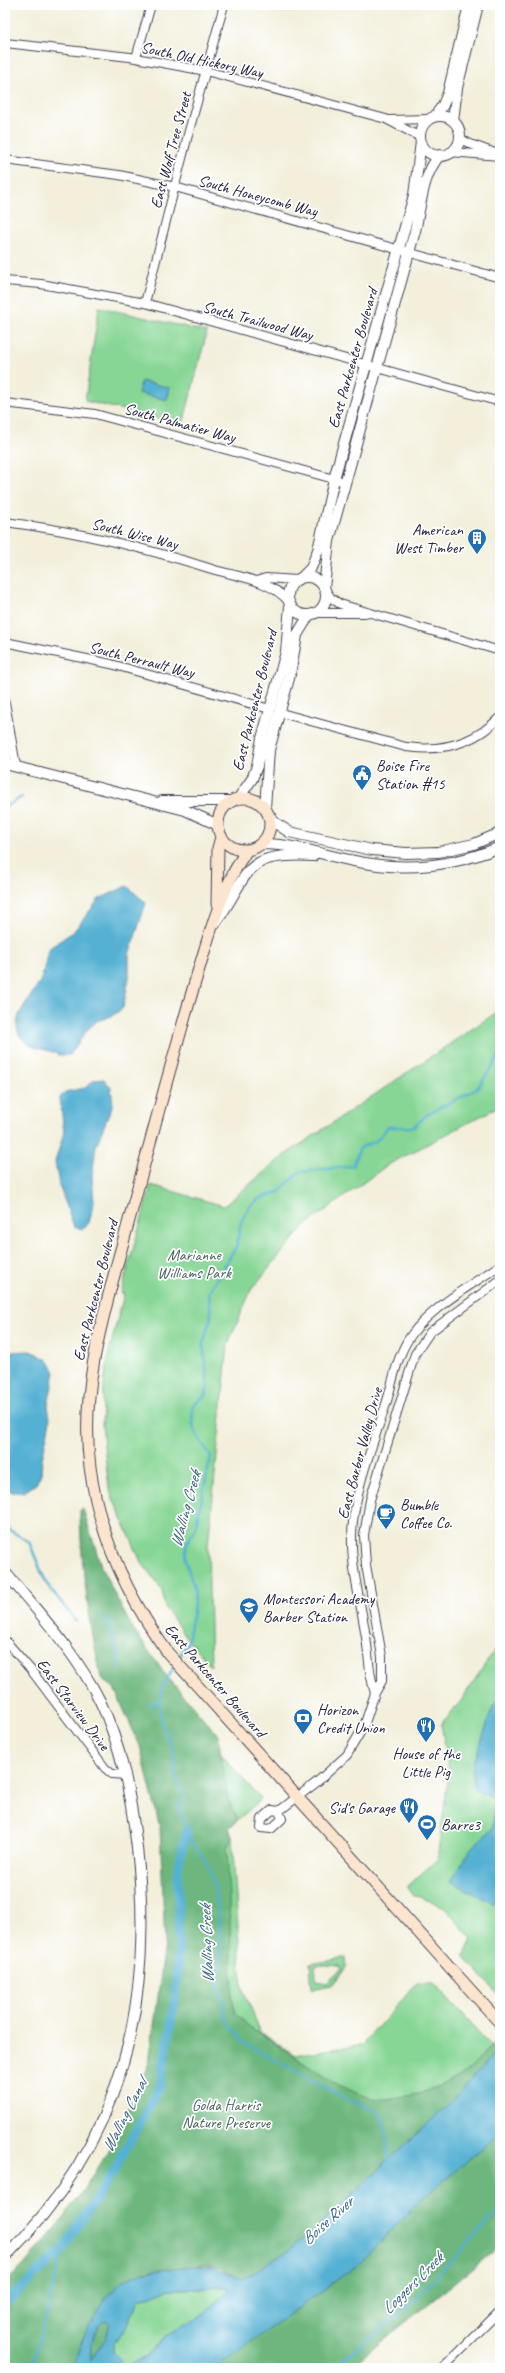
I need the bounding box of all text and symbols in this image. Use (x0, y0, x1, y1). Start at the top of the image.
street label: South Old Hickory Way (139, 37, 266, 83)
street label: East Wolf Tree Street (146, 88, 196, 210)
street label: South Honeycomb Way (196, 170, 321, 222)
street label: East Parkcenter Boulevard (323, 284, 383, 430)
street label: South Trailwood Way (200, 297, 316, 346)
street label: South Palmatier Way (122, 399, 239, 448)
street label: South Wise Way (90, 514, 181, 555)
place label: American West Timber (394, 520, 464, 558)
building icon: American West Timber (466, 527, 488, 555)
street label: East Parkcenter Boulevard (228, 625, 283, 773)
street label: South Perrault Way (87, 637, 198, 683)
place label: Boise Fire Station #15 (376, 756, 446, 794)
public building icon: Boise Fire Station #15 (351, 763, 373, 791)
street label: East Parkcenter Boulevard (69, 1215, 124, 1363)
park label: Marianne Williams Park (157, 1245, 232, 1283)
street label: East Barber Valley Drive (333, 1384, 388, 1521)
water label: Walling Creek (165, 1465, 207, 1549)
place label: Bumble Coffee Co. (400, 1495, 453, 1533)
cafe icon: Bumble Coffee Co. (375, 1502, 397, 1530)
place label: Montessori Academy Barber Station (263, 1589, 376, 1627)
school or university icon: Montessori Academy Barber Station (238, 1596, 260, 1624)
street label: East Parkcenter Boulevard (160, 1620, 272, 1744)
street label: East Starview Drive (32, 1655, 115, 1756)
place label: Horizon Credit Union (317, 1700, 386, 1738)
bank icon: Horizon Credit Union (292, 1707, 314, 1735)
restaurant icon: House of the Little Pig (415, 1715, 437, 1743)
place label: House of the Little Pig (392, 1744, 461, 1782)
restaurant icon: Sid's Garage (398, 1796, 420, 1824)
place label: Sid's Garage (329, 1798, 397, 1818)
sports icon: Barre3 (416, 1813, 438, 1841)
place label: Barre3 (441, 1815, 482, 1835)
water label: Walling Creek (195, 1901, 218, 1983)
water label: Walling Canal (97, 2070, 155, 2155)
park label: Golda Harris Nature Preserve (182, 2095, 272, 2133)
water label: Boise River (297, 2190, 360, 2249)
water label: Loggers Creek (377, 2246, 450, 2318)

